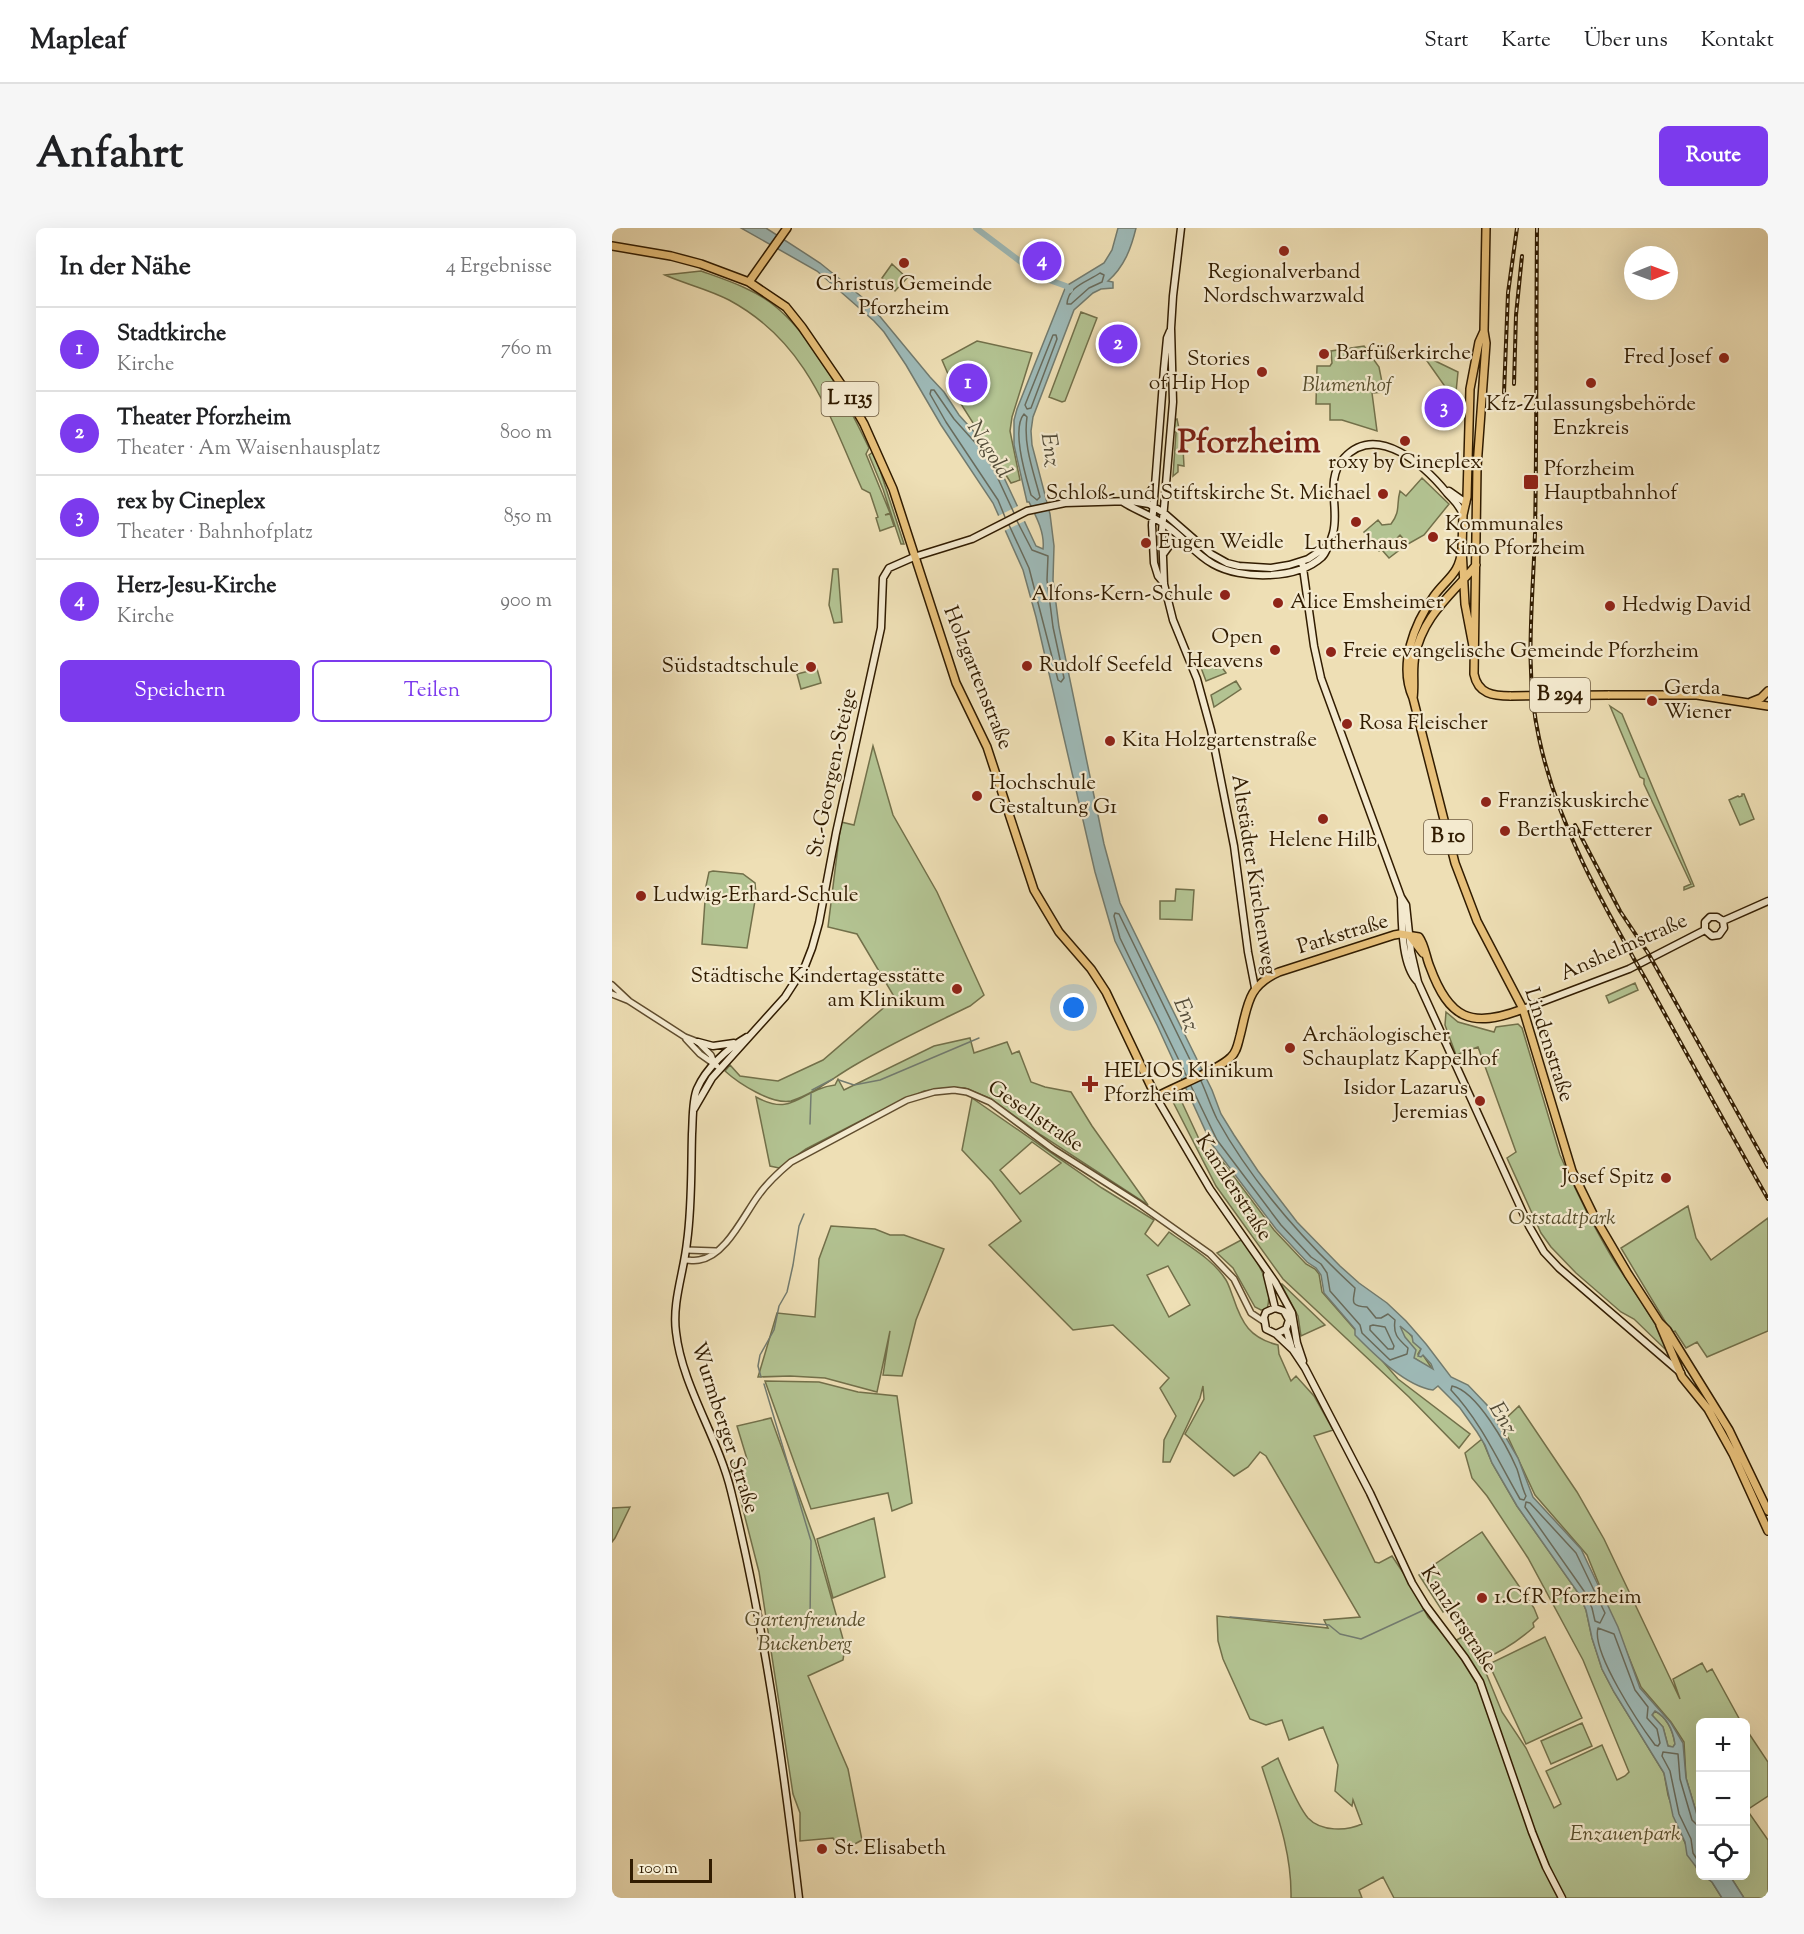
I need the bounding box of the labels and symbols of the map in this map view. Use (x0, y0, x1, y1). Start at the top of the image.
pin: 4 (1022, 238, 1062, 284)
marker: Regionalverband Nordschwarzwald (1277, 244, 1291, 258)
north arrow (1624, 246, 1678, 300)
marker: Christus Gemeinde Pforzheim (897, 256, 911, 270)
place label: Regionalverband Nordschwarzwald (1203, 258, 1365, 312)
place label: Christus Gemeinde Pforzheim (816, 270, 992, 324)
pin: 2 (1098, 322, 1138, 366)
place label: Barfüßerkirche (1336, 339, 1471, 369)
place label: Fred Josef (1624, 343, 1714, 373)
place label: Stories of Hip Hop (1149, 345, 1250, 399)
marker: Barfüßerkirche (1317, 347, 1331, 361)
marker: Fred Josef (1717, 351, 1731, 365)
pin: 1 (948, 360, 988, 406)
marker: Stories of Hip Hop (1255, 365, 1269, 379)
park label: Blumenhof (1302, 371, 1395, 401)
marker: Kfz-Zulassungsbehörde Enzkreis (1584, 376, 1598, 390)
road number: L 1135 (822, 382, 878, 416)
pin: 3 (1424, 386, 1464, 430)
place label: Kfz-Zulassungsbehörde Enzkreis (1486, 390, 1696, 444)
water label: Nagold (958, 415, 1018, 485)
district label: Pforzheim (1178, 420, 1321, 468)
water label: Enz (1031, 431, 1067, 469)
marker: roxy by Cineplex (1398, 434, 1412, 448)
place label: roxy by Cineplex (1328, 448, 1482, 478)
place label: Pforzheim Hauptbahnhof (1544, 455, 1679, 509)
marker: Pforzheim Hauptbahnhof (1522, 473, 1540, 491)
place label: Schloß- und Stiftskirche St. Michael (1046, 479, 1371, 509)
marker: Schloß- und Stiftskirche St. Michael (1376, 487, 1390, 501)
place label: Kommunales Kino Pforzheim (1445, 510, 1585, 564)
marker: Lutherhaus (1349, 515, 1363, 529)
place label: Eugen Weidle (1158, 528, 1284, 558)
place label: Lutherhaus (1304, 529, 1408, 559)
marker: Kommunales Kino Pforzheim (1426, 530, 1440, 544)
marker: Eugen Weidle (1139, 536, 1153, 550)
place label: Alfons-Kern-Schule (1031, 580, 1213, 610)
marker: Alfons-Kern-Schule (1218, 588, 1232, 602)
place label: Alice Emsheimer (1290, 588, 1444, 618)
place label: Hedwig David (1622, 591, 1751, 621)
marker: Alice Emsheimer (1271, 596, 1285, 610)
marker: Hedwig David (1603, 599, 1617, 613)
street label: Holzgartenstraße (935, 602, 1019, 754)
place label: Open Heavens (1186, 623, 1263, 677)
place label: Freie evangelische Gemeinde Pforzheim (1343, 637, 1699, 667)
marker: Open Heavens (1268, 643, 1282, 657)
marker: Freie evangelische Gemeinde Pforzheim (1324, 645, 1338, 659)
place label: Rudolf Seefeld (1039, 651, 1172, 681)
place label: Südstadtschule (662, 652, 799, 682)
marker: Rudolf Seefeld (1020, 659, 1034, 673)
marker: Südstadtschule (804, 660, 818, 674)
place label: Gerda Wiener (1664, 674, 1732, 728)
road number: B 294 (1530, 678, 1590, 712)
street label: St.-Georgen-Steige (800, 686, 866, 860)
marker: Gerda Wiener (1645, 694, 1659, 708)
place label: Rosa Fleischer (1359, 709, 1488, 739)
marker: Rosa Fleischer (1340, 717, 1354, 731)
place label: Kita Holzgartenstraße (1122, 726, 1317, 756)
marker: Kita Holzgartenstraße (1103, 734, 1117, 748)
place label: Hochschule Gestaltung G1 (989, 769, 1117, 823)
street label: Altstädter Kirchenweg (1222, 772, 1284, 978)
place label: Franziskuskirche (1498, 787, 1649, 817)
marker: Hochschule Gestaltung G1 (970, 789, 984, 803)
marker: Franziskuskirche (1479, 795, 1493, 809)
marker: Helene Hilb (1316, 812, 1330, 826)
place label: Bertha Fetterer (1517, 816, 1652, 846)
road number: B 10 (1424, 820, 1472, 854)
marker: Bertha Fetterer (1498, 824, 1512, 838)
place label: Helene Hilb (1269, 826, 1377, 856)
place label: Ludwig-Erhard-Schule (653, 881, 859, 911)
marker: Ludwig-Erhard-Schule (634, 889, 648, 903)
street label: Parkstraße (1294, 907, 1392, 963)
street label: Anshelmstraße (1556, 907, 1692, 989)
place label: Städtische Kindertagesstätte am Klinikum (691, 962, 945, 1016)
marker: Städtische Kindertagesstätte am Klinikum (950, 982, 964, 996)
street label: Lindenstraße (1515, 984, 1581, 1106)
your location (1059, 993, 1088, 1022)
water label: Enz (1163, 993, 1207, 1037)
place label: Archäologischer Schauplatz Kappelhof (1302, 1021, 1500, 1075)
marker: Archäologischer Schauplatz Kappelhof (1283, 1041, 1297, 1055)
place label: HELIOS Klinikum Pforzheim (1104, 1057, 1274, 1111)
street label: Gesellstraße (981, 1074, 1089, 1160)
place label: Isidor Lazarus Jeremias (1344, 1074, 1468, 1128)
marker: HELIOS Klinikum Pforzheim (1081, 1075, 1099, 1093)
marker: Isidor Lazarus Jeremias (1473, 1094, 1487, 1108)
street label: Kanzlerstraße (1187, 1129, 1279, 1247)
place label: Josef Spitz (1561, 1163, 1654, 1193)
marker: Josef Spitz (1659, 1171, 1673, 1185)
park label: Oststadtpark (1508, 1204, 1616, 1234)
street label: Wurmberger Straße (682, 1338, 766, 1518)
water label: Enz (1479, 1396, 1525, 1442)
street label: Kanzlerstraße (1412, 1561, 1504, 1679)
place label: 1.CfR Pforzheim (1494, 1583, 1642, 1613)
marker: 1.CfR Pforzheim (1475, 1591, 1489, 1605)
park label: Gartenfreunde Buckenberg (744, 1606, 866, 1660)
park label: Enzauenpark (1569, 1820, 1681, 1850)
place label: St. Elisabeth (834, 1834, 946, 1864)
marker: St. Elisabeth (815, 1842, 829, 1856)
scale bar (630, 1856, 712, 1884)

